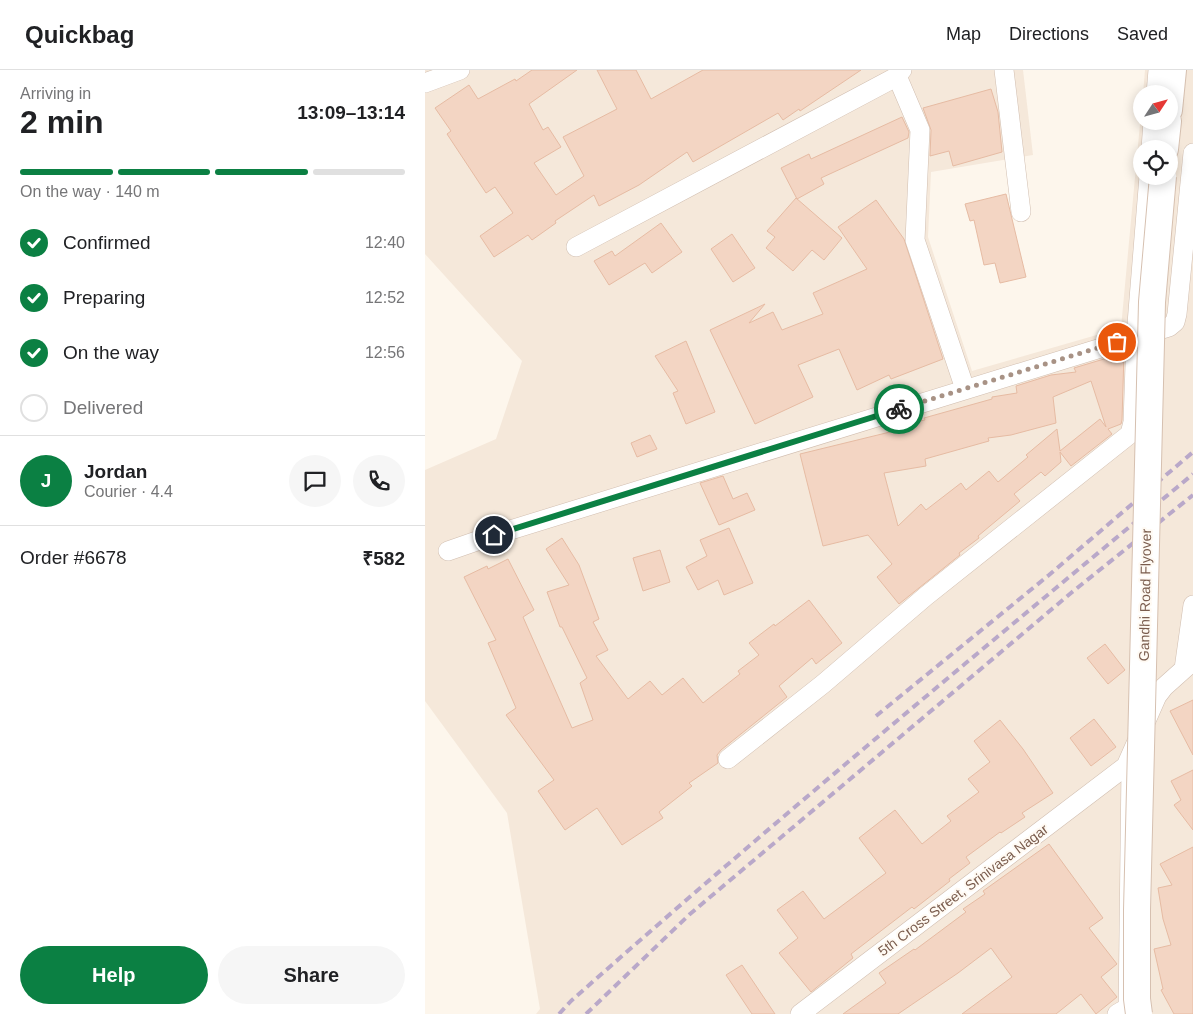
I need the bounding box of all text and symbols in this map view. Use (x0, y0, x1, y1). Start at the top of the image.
text: Quickbag (25, 21, 134, 48)
text: Map (946, 24, 981, 44)
text: Directions (1009, 24, 1089, 44)
text: Saved (1117, 24, 1168, 44)
text: Arriving in (20, 85, 91, 102)
north arrow (1133, 85, 1177, 130)
map controls (1133, 85, 1178, 185)
text: 13:09–13:14 (297, 102, 405, 123)
text: 2 min (20, 104, 104, 140)
button: locate (1133, 140, 1178, 185)
text: On the way · 140 m (20, 183, 160, 200)
icon: check (20, 229, 48, 257)
text: Confirmed (63, 232, 151, 253)
text: 12:40 (365, 234, 405, 251)
icon: check (20, 284, 48, 312)
text: Preparing (63, 287, 145, 308)
text: 12:52 (365, 289, 405, 306)
pin (1096, 321, 1138, 363)
icon: bag (1103, 328, 1131, 356)
icon: check (20, 339, 48, 367)
text: On the way (63, 342, 159, 363)
text: 12:56 (365, 344, 405, 361)
courier (874, 384, 924, 434)
icon: bike (885, 395, 913, 423)
text: Delivered (63, 397, 143, 418)
button: chat (289, 455, 341, 507)
button: phone (353, 455, 405, 507)
text: Jordan (84, 461, 147, 482)
text: J (41, 470, 51, 491)
text: Courier · 4.4 (84, 483, 173, 500)
pin (473, 514, 515, 556)
icon: home (480, 521, 508, 549)
street label: Gandhi Road Flyover (1136, 528, 1154, 661)
text: Order #6678 (20, 547, 127, 568)
text: ₹582 (362, 548, 405, 569)
street label: 5th Cross Street, Srinivasa Nagar (875, 821, 1051, 959)
button: Help (20, 946, 208, 1004)
button: Share (218, 946, 405, 1004)

